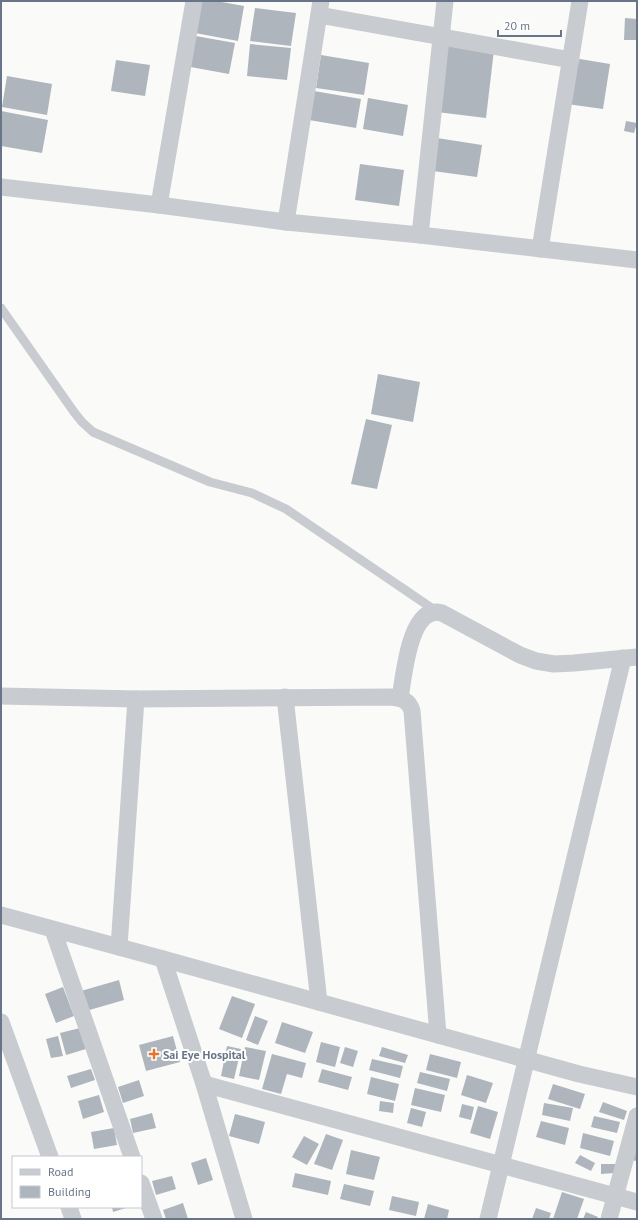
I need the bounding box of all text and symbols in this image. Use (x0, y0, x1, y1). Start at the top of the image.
scale bar (498, 12, 561, 38)
text: 20 m (504, 18, 530, 33)
place label: Sai Eye Hospital (163, 1047, 246, 1062)
marker: Sai Eye Hospital (148, 1048, 160, 1060)
legend (12, 1156, 142, 1208)
text: Road (48, 1164, 73, 1179)
text: Building (48, 1184, 91, 1199)

